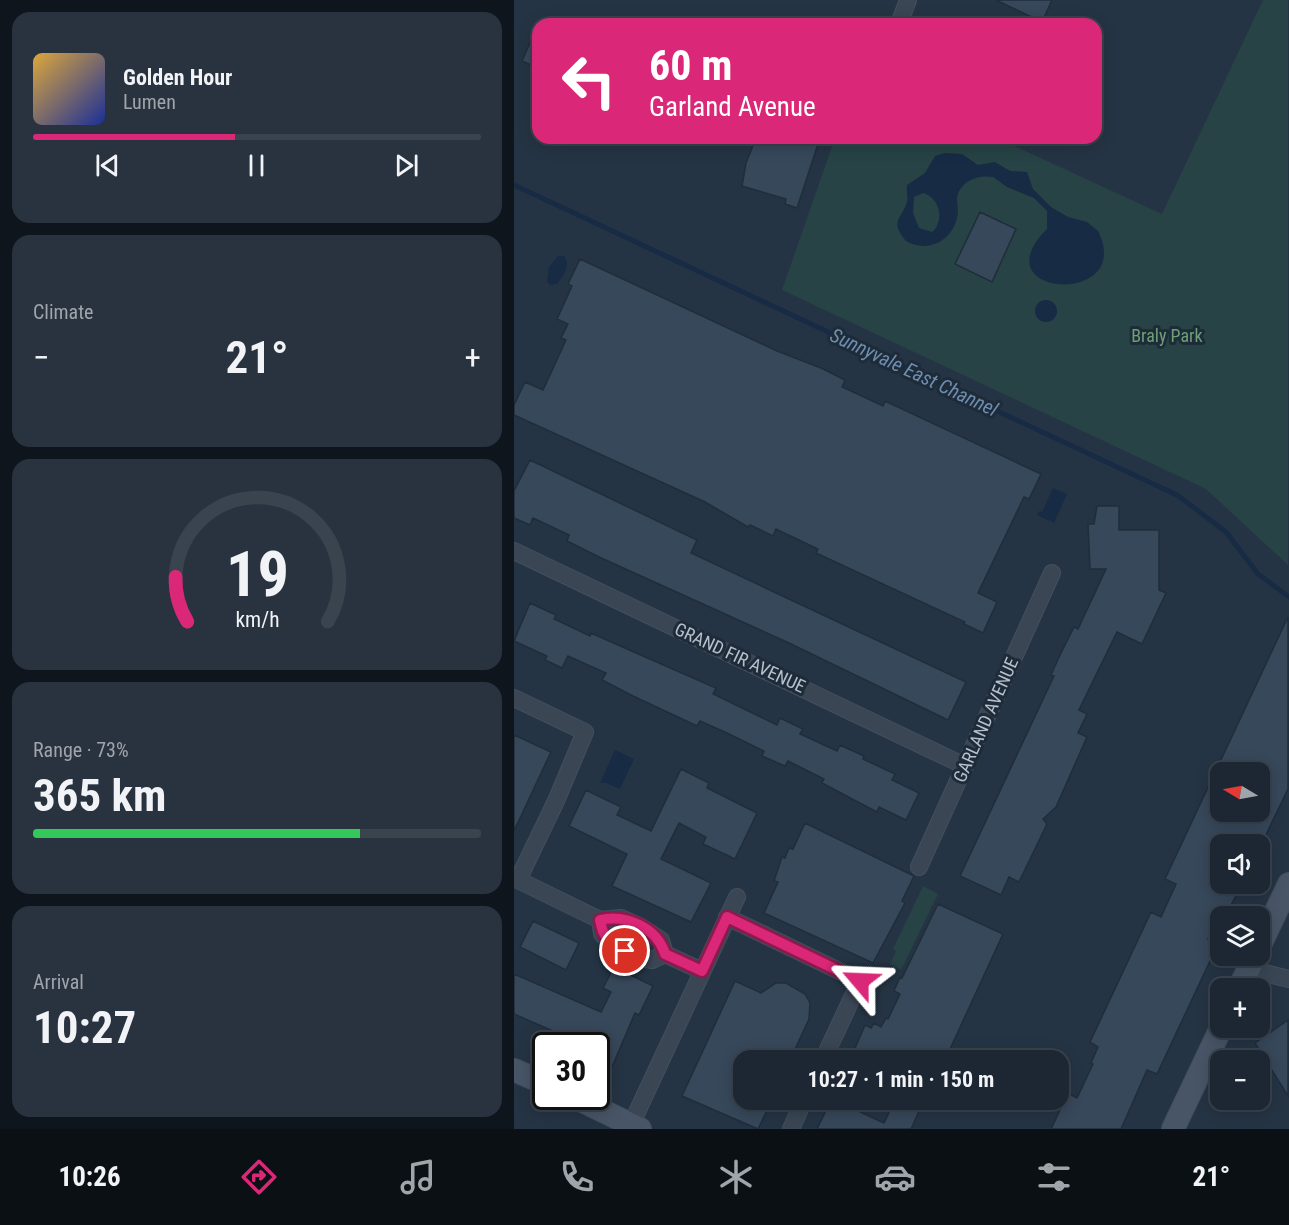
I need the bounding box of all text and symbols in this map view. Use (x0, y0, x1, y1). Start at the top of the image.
text: 60 m (649, 41, 732, 90)
icon: left (550, 42, 628, 120)
text: Golden Hour (123, 65, 232, 90)
text: Lumen (123, 90, 176, 114)
text: Garland Avenue (649, 91, 816, 123)
icon: previous (91, 149, 124, 182)
icon: pause (240, 149, 273, 182)
icon: next (390, 149, 423, 182)
text: Climate (33, 300, 93, 324)
water label: Sunnyvale East Channel (826, 323, 1002, 422)
park label: Braly Park (1131, 325, 1203, 346)
text: 21° (226, 331, 289, 384)
text: − (33, 338, 50, 377)
text: + (465, 338, 481, 377)
text: 19 (225, 538, 289, 611)
text: km/h (235, 607, 279, 632)
street label: GRAND FIR AVENUE (671, 618, 809, 697)
street label: GARLAND AVENUE (949, 654, 1022, 785)
text: Range · 73% (33, 738, 129, 762)
north arrow (1210, 762, 1270, 822)
map controls (1210, 762, 1270, 1110)
text: 365 km (33, 769, 166, 822)
button: sound (1210, 834, 1270, 894)
button: layers (1210, 906, 1270, 966)
pin (599, 925, 650, 976)
icon: arrive (608, 934, 641, 967)
position arrow (828, 949, 892, 1013)
text: Arrival (33, 970, 84, 994)
button: + (1210, 978, 1270, 1038)
text: 10:27 (33, 1001, 136, 1054)
speed limit sign: 30 (532, 1032, 610, 1110)
button: − (1210, 1050, 1270, 1110)
text: 10:27 · 1 min · 150 m (808, 1067, 994, 1092)
icon: directions (238, 1156, 280, 1198)
icon: music (397, 1156, 439, 1198)
icon: phone (556, 1156, 598, 1198)
icon: climate (715, 1156, 757, 1198)
icon: car (874, 1156, 916, 1198)
icon: filters (1033, 1156, 1075, 1198)
text: 10:26 (59, 1161, 121, 1193)
text: 21° (1193, 1161, 1230, 1193)

